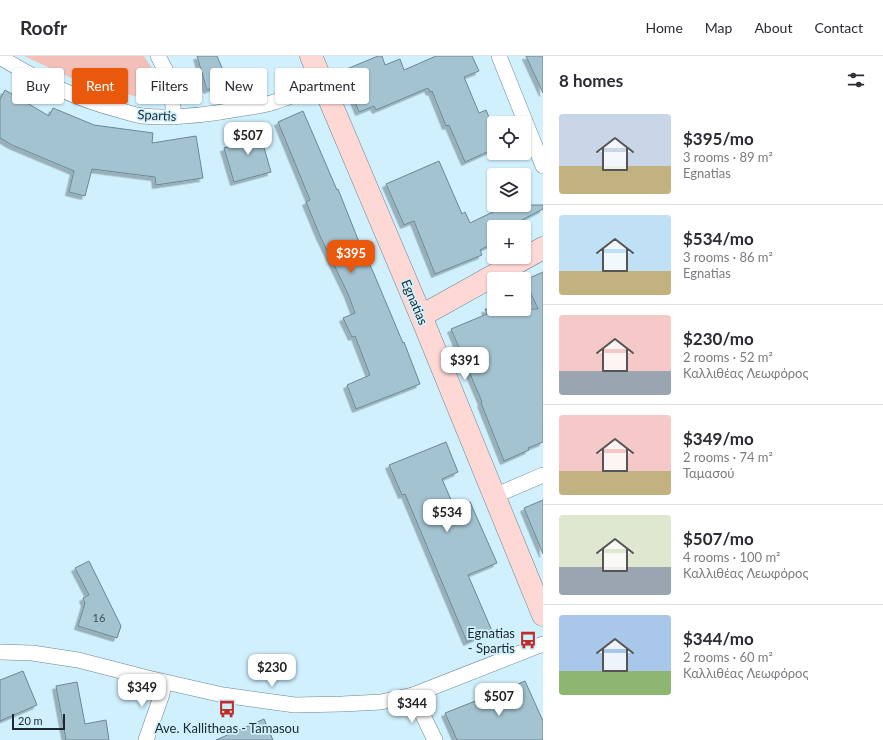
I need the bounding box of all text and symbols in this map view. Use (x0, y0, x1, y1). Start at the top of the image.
text: Roofr (20, 16, 67, 39)
text: Home (645, 19, 683, 36)
text: Map (705, 19, 732, 36)
text: About (754, 19, 792, 36)
text: Contact (814, 19, 863, 36)
chip: Buy (12, 68, 64, 104)
chip: Rent (72, 68, 128, 104)
chip: Filters (136, 68, 202, 104)
chip: New (210, 68, 267, 104)
chip: Apartment (275, 68, 369, 104)
icon: filters (845, 69, 867, 91)
text: 8 homes (559, 70, 623, 91)
street label: Spartis (137, 106, 177, 124)
map controls (487, 116, 531, 316)
button: locate (487, 116, 531, 160)
pin: $507 (224, 122, 272, 156)
text: $507 (233, 127, 263, 143)
text: $395/mo (683, 128, 754, 149)
icon: home (591, 130, 639, 178)
text: 3 rooms · 89 m² (683, 149, 773, 165)
text: Egnatias (683, 165, 731, 181)
button: layers (487, 168, 531, 212)
button: + (487, 220, 531, 264)
text: $534/mo (683, 228, 754, 249)
icon: home (591, 231, 639, 279)
pin: $395 (327, 240, 375, 274)
text: $395 (336, 245, 366, 261)
text: 3 rooms · 86 m² (683, 249, 773, 265)
text: Egnatias (683, 265, 731, 281)
button: − (487, 272, 531, 316)
street label: Egnatias (398, 277, 432, 327)
text: $230/mo (683, 328, 754, 349)
icon: home (591, 331, 639, 379)
pin: $391 (441, 347, 489, 381)
text: 2 rooms · 52 m² (683, 349, 773, 365)
text: $391 (450, 352, 480, 368)
text: Καλλιθέας Λεωφόρος (683, 365, 809, 381)
text: $349/mo (683, 428, 754, 449)
icon: home (591, 431, 639, 479)
text: 2 rooms · 74 m² (683, 449, 773, 465)
text: Ταμασού (683, 465, 735, 481)
pin: $534 (423, 499, 471, 533)
text: $534 (432, 504, 462, 520)
text: $507/mo (683, 528, 754, 549)
icon: home (591, 531, 639, 579)
text: 4 rooms · 100 m² (683, 549, 780, 565)
text: Καλλιθέας Λεωφόρος (683, 565, 809, 581)
house number: 16 (93, 611, 105, 624)
place label: Egnatias - Spartis (467, 625, 515, 656)
text: $344/mo (683, 628, 754, 649)
bus stop icon: Egnatias - Spartis (518, 630, 538, 650)
icon: home (591, 631, 639, 679)
text: 2 rooms · 60 m² (683, 649, 773, 665)
pin: $230 (248, 654, 296, 688)
text: $230 (257, 659, 287, 675)
text: Καλλιθέας Λεωφόρος (683, 665, 809, 681)
pin: $349 (118, 674, 166, 708)
text: $349 (127, 679, 157, 695)
pin: $507 (475, 683, 523, 717)
text: $507 (484, 688, 514, 704)
pin: $344 (388, 690, 436, 724)
text: $344 (397, 695, 427, 711)
bus stop icon: Ave. Kallitheas - Tamasou (217, 699, 237, 719)
scale bar (12, 712, 65, 731)
text: 20 m (18, 714, 43, 727)
place label: Ave. Kallitheas - Tamasou (155, 720, 299, 736)

